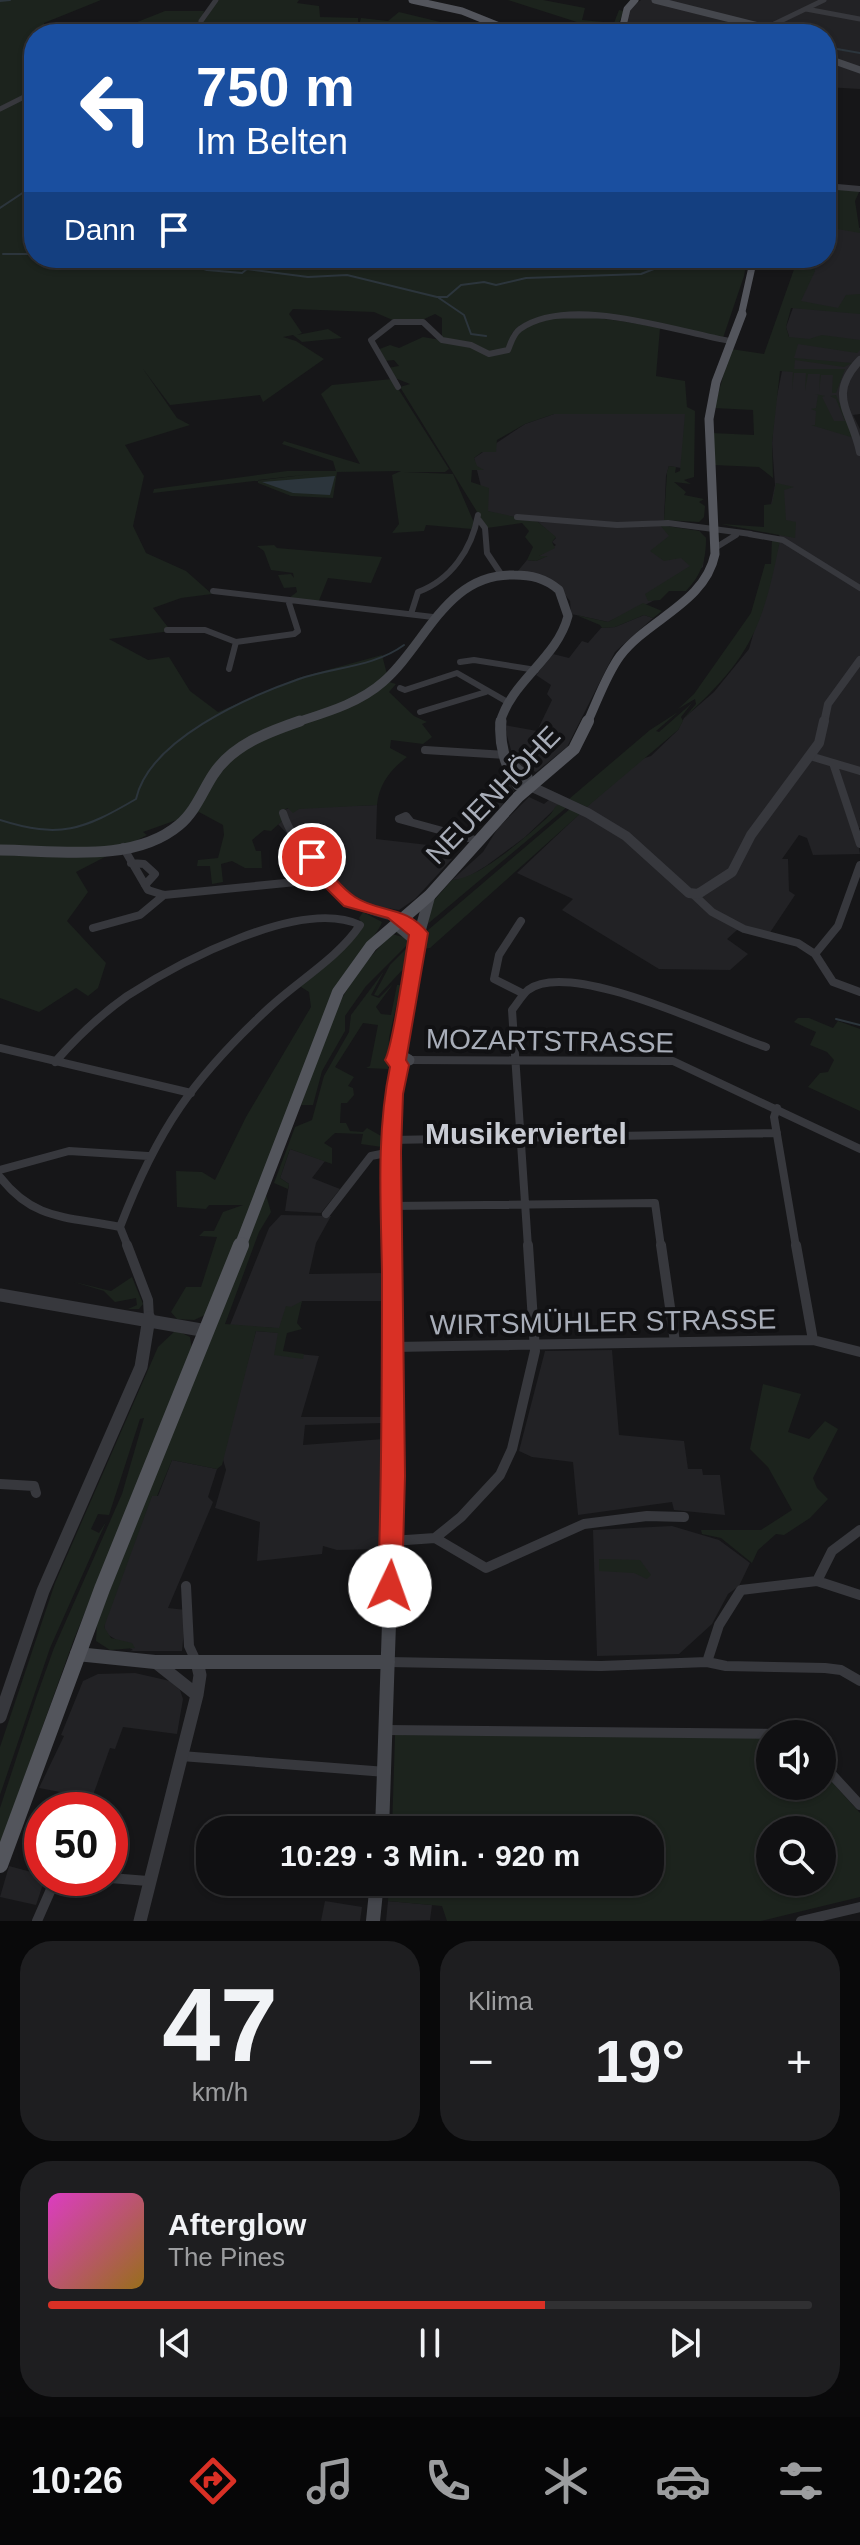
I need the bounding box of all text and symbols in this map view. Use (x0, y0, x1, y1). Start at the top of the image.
text: 750 m (196, 55, 355, 118)
icon: left (64, 56, 168, 160)
text: Im Belten (196, 121, 348, 162)
icon: arrive (152, 208, 196, 252)
text: Dann (64, 213, 136, 246)
street label: NEUENHÖHE (420, 720, 566, 870)
pin (278, 823, 346, 891)
icon: arrive (290, 835, 334, 879)
street label: MOZARTSTRASSE (426, 1023, 674, 1059)
district label: Musikerviertel (425, 1117, 627, 1150)
street label: WIRTSMÜHLER STRASSE (430, 1303, 776, 1341)
position arrow (348, 1544, 432, 1628)
map controls (756, 1720, 836, 1896)
button: sound (756, 1720, 836, 1800)
speed limit sign: 50 (24, 1792, 128, 1896)
button: search (756, 1816, 836, 1896)
text: 10:29 · 3 Min. · 920 m (280, 1839, 580, 1872)
text: 47 (162, 1967, 278, 2083)
text: Klima (468, 1986, 533, 2016)
text: 19° (595, 2028, 685, 2095)
text: − (468, 2037, 494, 2086)
text: + (786, 2037, 812, 2086)
text: km/h (192, 2077, 248, 2107)
text: Afterglow (168, 2208, 306, 2241)
text: The Pines (168, 2242, 285, 2272)
icon: previous (153, 2321, 197, 2365)
icon: pause (408, 2321, 452, 2365)
icon: next (663, 2321, 707, 2365)
icon: directions (185, 2453, 241, 2509)
icon: music (302, 2453, 358, 2509)
icon: phone (420, 2453, 476, 2509)
icon: climate (538, 2453, 594, 2509)
icon: car (655, 2453, 711, 2509)
icon: filters (773, 2453, 829, 2509)
text: 10:26 (31, 2460, 123, 2501)

